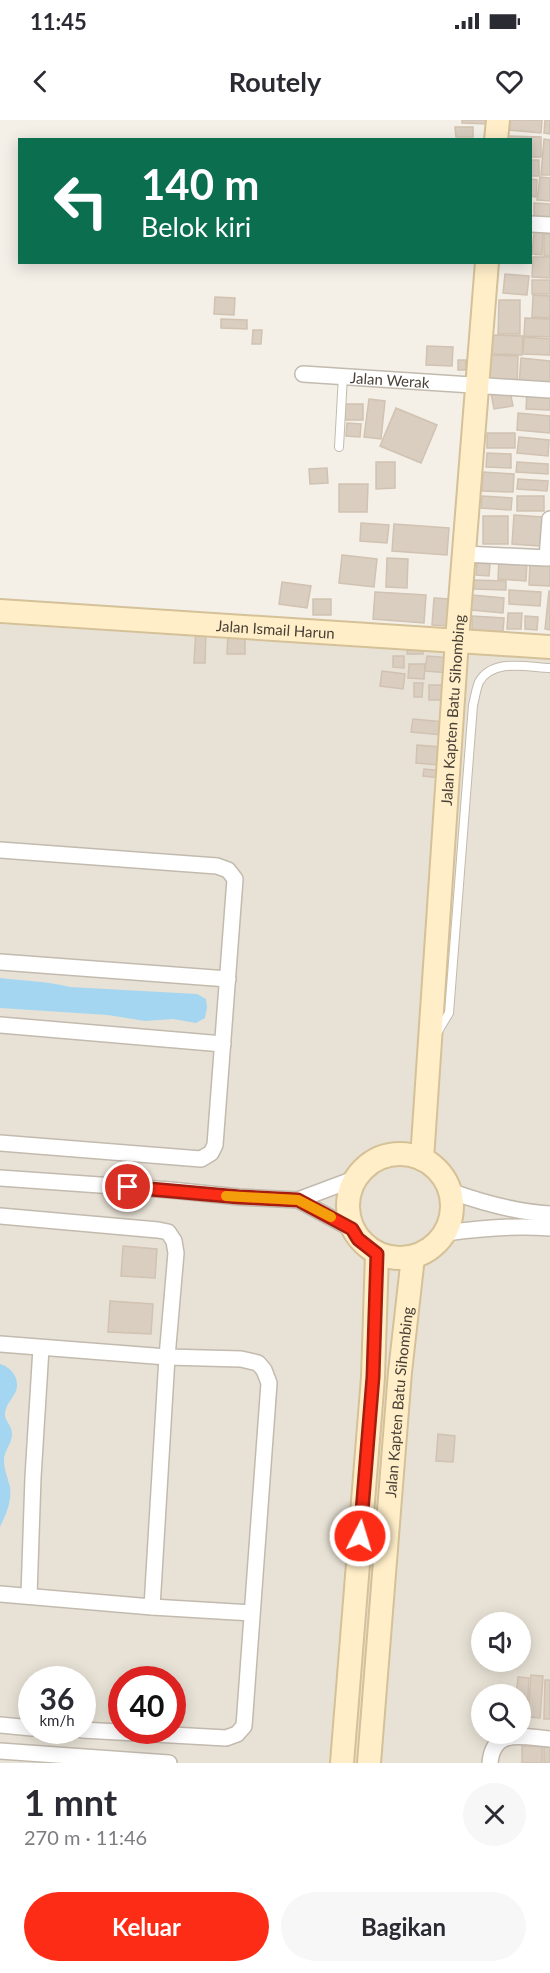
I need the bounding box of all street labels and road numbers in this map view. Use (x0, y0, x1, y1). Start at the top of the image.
street label: Jalan Werak (350, 368, 430, 391)
street label: Jalan Kapten Batu Sihombing (437, 614, 468, 806)
street label: Jalan Ismail Harun (215, 616, 335, 642)
street label: Jalan Kapten Batu Sihombing (381, 1306, 416, 1498)

